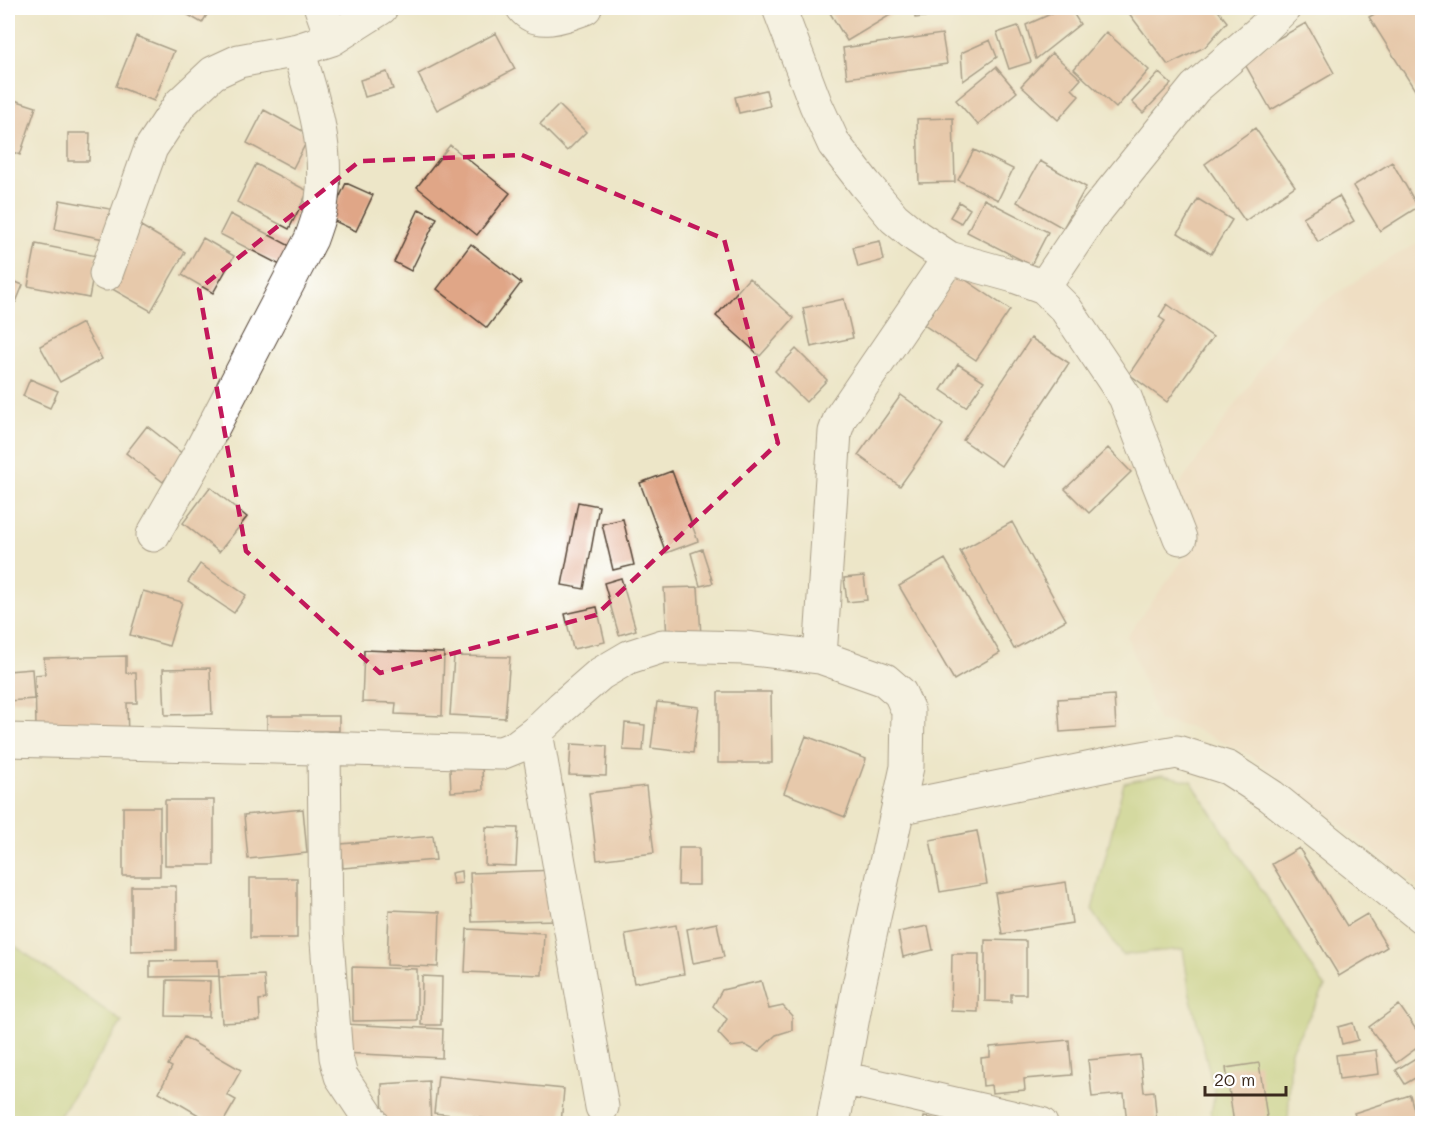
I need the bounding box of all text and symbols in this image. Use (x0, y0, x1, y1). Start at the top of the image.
scale bar (1205, 1059, 1286, 1097)
text: 20 m (1214, 1067, 1255, 1091)

